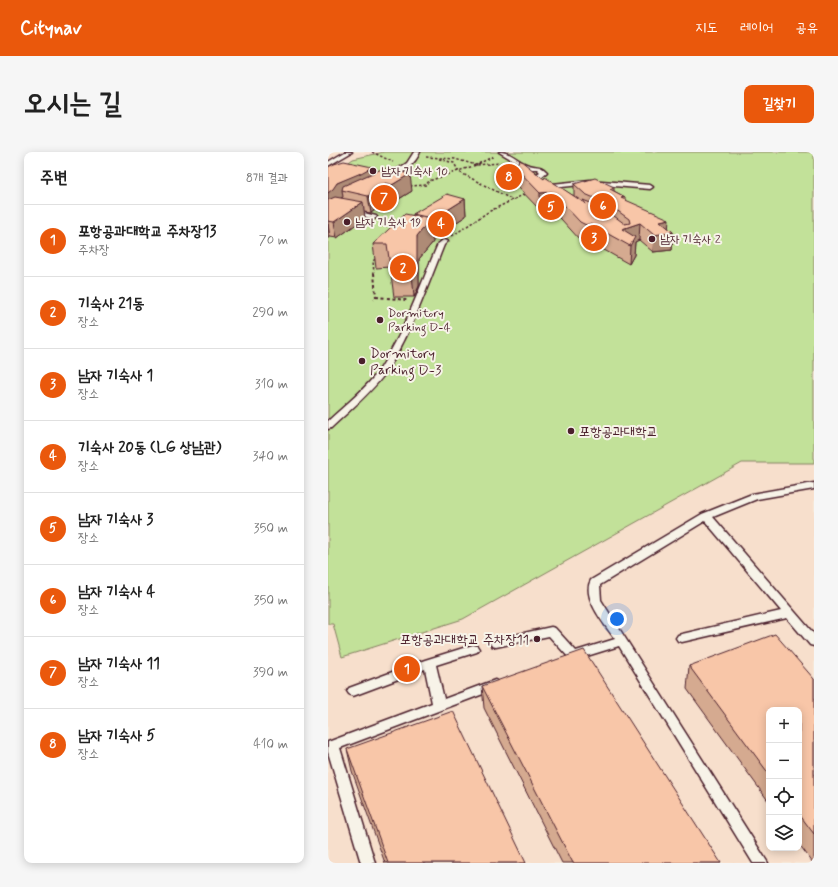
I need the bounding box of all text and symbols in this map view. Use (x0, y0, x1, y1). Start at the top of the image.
text: Citynav (20, 16, 82, 41)
text: 지도 (695, 19, 718, 37)
text: 레이어 (740, 19, 773, 37)
text: 공유 (795, 19, 818, 37)
button: 길찾기 (744, 85, 814, 123)
text: 오시는 길 (24, 86, 122, 123)
pin: 8 (496, 162, 522, 192)
place label: 남자 기숙사 10 (381, 164, 448, 180)
marker: 남자 기숙사 10 (368, 166, 378, 176)
text: 주변 (40, 167, 67, 189)
text: 8개 결과 (246, 170, 288, 187)
pin: 7 (371, 183, 397, 213)
pin: 6 (590, 191, 616, 221)
pin: 5 (538, 192, 564, 222)
pin: 4 (428, 209, 454, 239)
place label: 남자 기숙사 19 (355, 215, 421, 231)
marker: 남자 기숙사 19 (342, 217, 352, 227)
text: 포항공과대학교 주차장13 (78, 222, 216, 242)
pin: 3 (581, 223, 607, 253)
text: 1 (50, 232, 56, 249)
text: 70 m (259, 232, 288, 249)
place label: 남자 기숙사 2 (660, 232, 721, 248)
marker: 남자 기숙사 2 (647, 234, 657, 244)
text: 주차장 (78, 242, 109, 259)
pin: 2 (390, 253, 416, 283)
text: 기숙사 21동 (78, 294, 144, 314)
text: 2 (50, 304, 56, 321)
text: 290 m (252, 304, 288, 321)
place label: Dormitory Parking D-4 (388, 306, 451, 337)
text: 장소 (78, 314, 99, 331)
marker: Dormitory Parking D-4 (375, 315, 385, 325)
place label: Dormitory Parking D-3 (370, 345, 441, 381)
marker: Dormitory Parking D-3 (357, 356, 367, 366)
text: 남자 기숙사 1 (78, 366, 153, 386)
text: 3 (50, 376, 56, 393)
text: 310 m (255, 376, 288, 393)
text: 장소 (78, 386, 99, 403)
place label: 포항공과대학교 (579, 423, 658, 441)
marker: 포항공과대학교 (566, 426, 576, 436)
text: 기숙사 20동 (LG 상남관) (78, 438, 221, 458)
text: 4 (49, 448, 57, 465)
text: 340 m (253, 448, 288, 465)
text: 장소 (78, 458, 99, 475)
text: 남자 기숙사 3 (78, 510, 153, 530)
text: 5 (49, 520, 57, 537)
text: 350 m (254, 520, 288, 537)
text: 장소 (78, 530, 99, 547)
text: 남자 기숙사 4 (78, 582, 155, 602)
text: 6 (50, 592, 56, 609)
text: 350 m (254, 592, 288, 609)
text: 장소 (78, 602, 99, 619)
your location (607, 609, 627, 629)
place label: 포항공과대학교 주차장11 (400, 631, 529, 649)
marker: 포항공과대학교 주차장11 (532, 634, 542, 644)
text: 남자 기숙사 11 (78, 654, 160, 674)
pin: 1 (394, 654, 420, 684)
text: 7 (49, 664, 57, 681)
text: 390 m (253, 664, 288, 681)
text: 장소 (78, 674, 99, 691)
map controls (766, 707, 802, 851)
button: + (766, 707, 802, 743)
text: 남자 기숙사 5 (78, 726, 155, 746)
text: 8 (49, 736, 57, 753)
text: 410 m (253, 736, 288, 753)
button: − (766, 743, 802, 779)
text: 장소 (78, 746, 99, 763)
button: locate (766, 779, 802, 815)
button: layers (766, 815, 802, 851)

